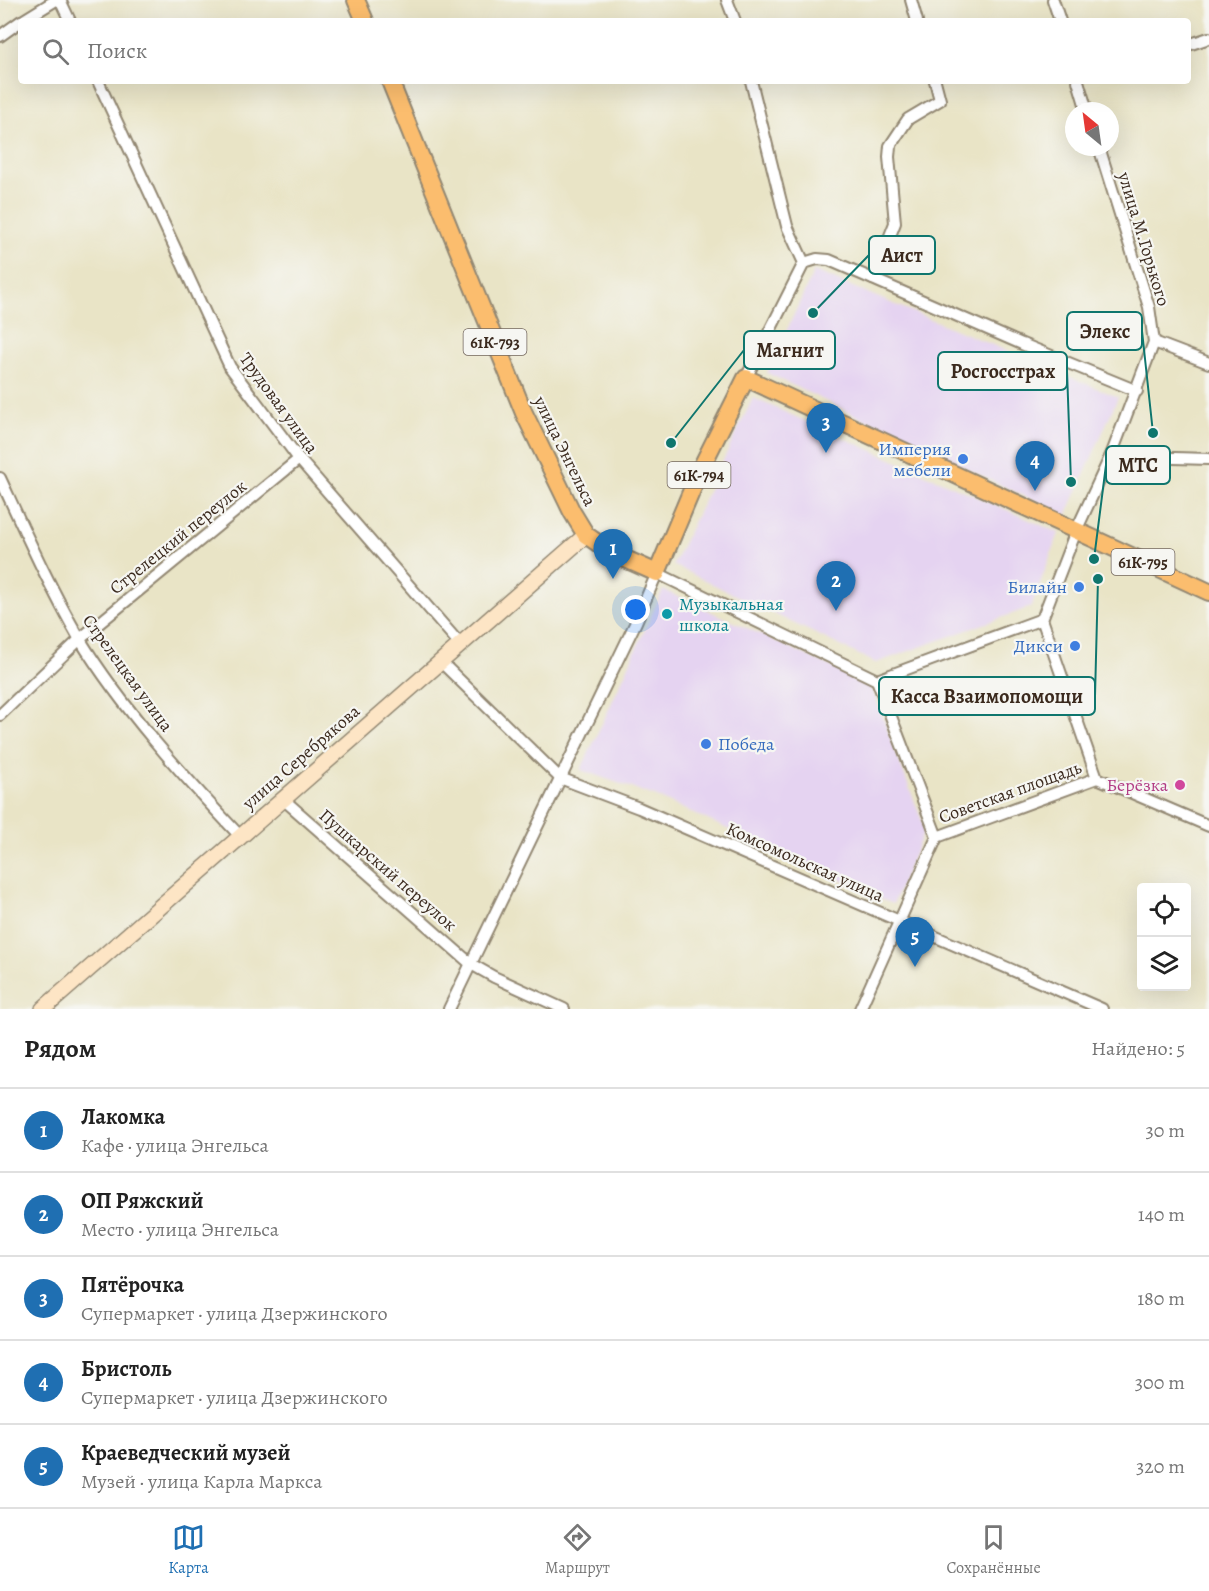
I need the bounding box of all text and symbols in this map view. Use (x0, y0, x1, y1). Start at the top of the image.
search box (18, 18, 1191, 84)
icon: search (39, 35, 72, 68)
text: Поиск (87, 36, 147, 66)
north arrow (1065, 102, 1119, 156)
street label: улица М.Горького (1112, 168, 1176, 309)
callout: Аист (869, 236, 935, 274)
text: Аист (880, 242, 923, 269)
callout: Элекс (1067, 312, 1142, 350)
text: Элекс (1080, 318, 1130, 345)
road number: 61К-793 (464, 329, 526, 355)
callout: Магнит (744, 331, 835, 369)
text: Магнит (756, 337, 824, 364)
street label: Трудовая улица (234, 348, 324, 459)
callout: Росгосстрах (938, 352, 1067, 390)
text: Росгосстрах (950, 358, 1056, 385)
street label: улица Энгельса (528, 391, 602, 511)
pin: 3 (806, 404, 846, 453)
place label: Империя мебели (878, 437, 951, 482)
pin: 4 (1016, 442, 1054, 491)
callout: МТС (1106, 446, 1170, 484)
marker: Империя мебели (956, 452, 970, 466)
text: МТС (1118, 452, 1158, 479)
road number: 61К-794 (668, 462, 730, 488)
street label: Стрелецкий переулок (104, 474, 252, 600)
pin: 1 (594, 530, 632, 579)
road number: 61К-795 (1112, 549, 1174, 575)
pin: 2 (816, 562, 856, 611)
place label: Билайн (1007, 575, 1067, 599)
marker: Билайн (1072, 580, 1086, 594)
place label: Музыкальная школа (679, 592, 783, 637)
your location (621, 595, 650, 624)
marker: Музыкальная школа (660, 607, 674, 621)
street label: Стрелецкая улица (77, 609, 179, 737)
place label: Дикси (1014, 634, 1063, 658)
marker: Дикси (1068, 639, 1082, 653)
callout: Касса Взаимопомощи (879, 677, 1095, 715)
text: Касса Взаимопомощи (891, 683, 1083, 710)
street label: улица Серебрякова (236, 699, 365, 815)
place label: Победа (718, 732, 775, 756)
marker: Победа (699, 737, 713, 751)
street label: Советская площадь (935, 755, 1085, 829)
place label: Берёзка (1106, 773, 1169, 797)
marker: Берёзка (1173, 778, 1187, 792)
street label: Пушкарский переулок (314, 803, 462, 937)
street label: Комсомольская улица (722, 816, 888, 908)
map controls (1137, 883, 1191, 991)
button: locate (1137, 883, 1191, 937)
pin: 5 (896, 918, 934, 967)
button: layers (1137, 937, 1191, 991)
text: Рядом (24, 1031, 96, 1066)
text: Найдено: 5 (1091, 1035, 1185, 1062)
text: Лакомка (81, 1102, 165, 1132)
text: 1 (40, 1117, 47, 1144)
text: 30 m (1145, 1117, 1185, 1144)
text: Кафе · улица Энгельса (81, 1132, 269, 1159)
text: ОП Ряжский (81, 1186, 204, 1216)
text: 2 (39, 1201, 48, 1228)
text: 140 m (1138, 1201, 1185, 1228)
text: Место · улица Энгельса (81, 1216, 279, 1243)
text: Пятёрочка (81, 1270, 184, 1300)
text: 3 (39, 1285, 48, 1312)
text: 180 m (1137, 1285, 1185, 1312)
text: Супермаркет · улица Дзержинского (81, 1300, 388, 1327)
text: Бристоль (81, 1354, 172, 1384)
text: 4 (39, 1369, 48, 1396)
text: 300 m (1135, 1369, 1185, 1396)
text: Супермаркет · улица Дзержинского (81, 1384, 388, 1411)
text: Краеведческий музей (81, 1438, 291, 1468)
text: 5 (39, 1453, 48, 1480)
text: 320 m (1136, 1453, 1185, 1480)
text: Музей · улица Карла Маркса (81, 1468, 322, 1495)
tab: Карта (168, 1521, 209, 1579)
tab: Маршрут (545, 1521, 610, 1579)
tab: Сохранённые (946, 1521, 1041, 1579)

